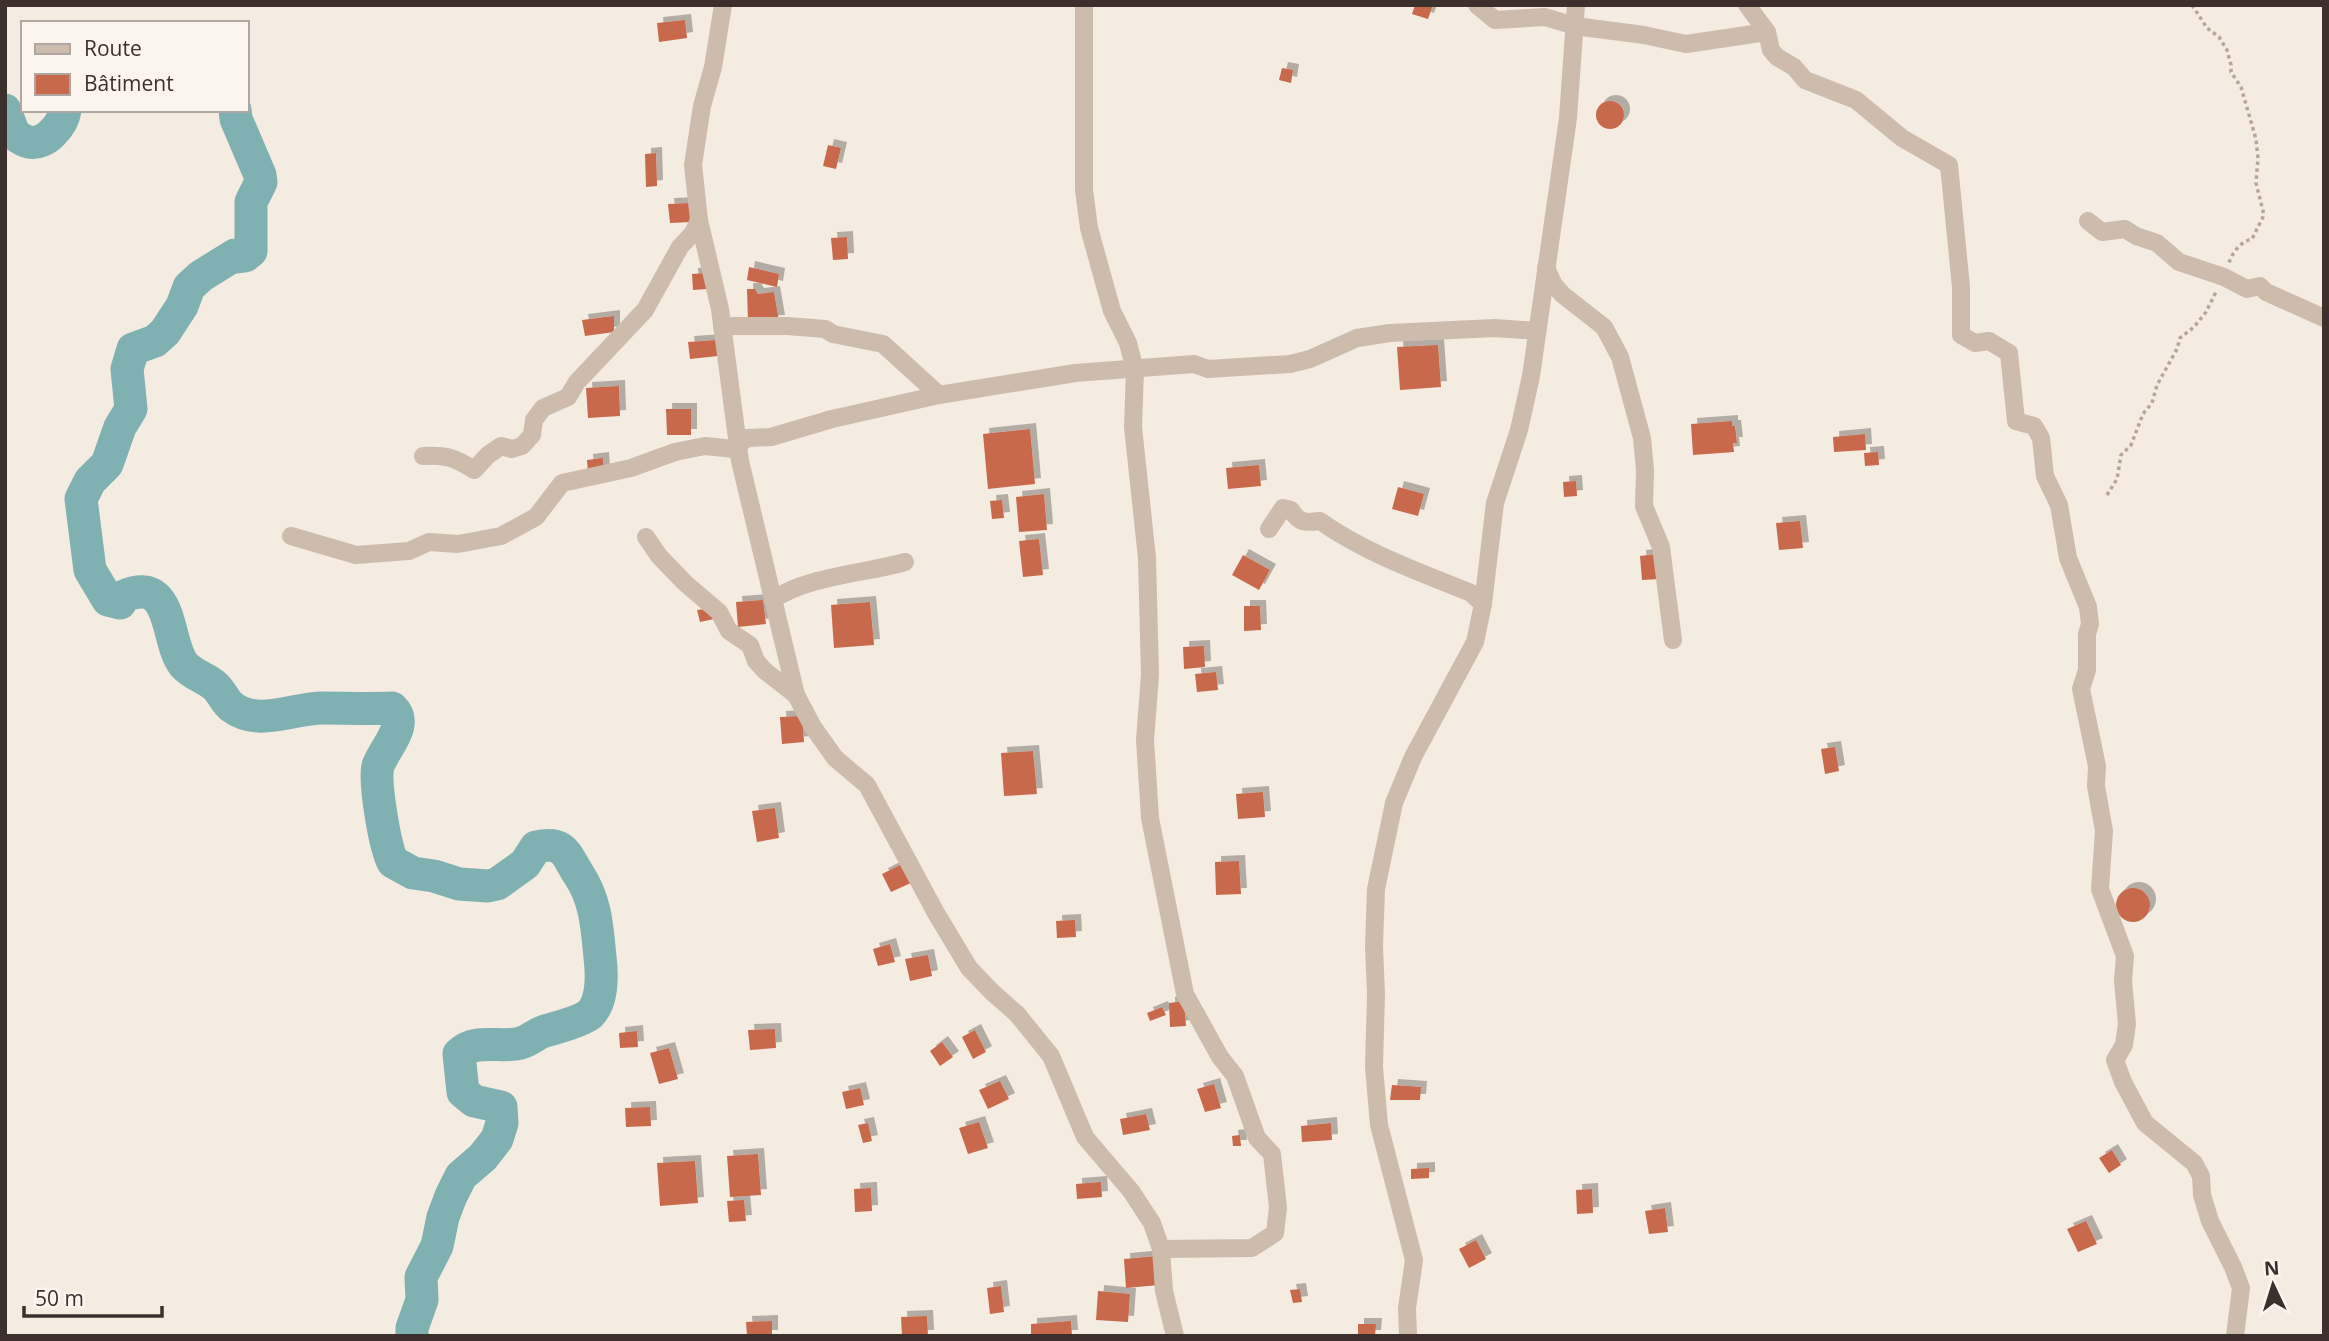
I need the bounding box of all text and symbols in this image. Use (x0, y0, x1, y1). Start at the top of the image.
legend (21, 21, 248, 112)
text: Route (84, 34, 142, 62)
text: Bâtiment (84, 69, 174, 97)
north arrow (2238, 1250, 2308, 1320)
text: N (2263, 1255, 2280, 1282)
scale bar (24, 1274, 163, 1318)
text: 50 m (35, 1284, 84, 1312)

